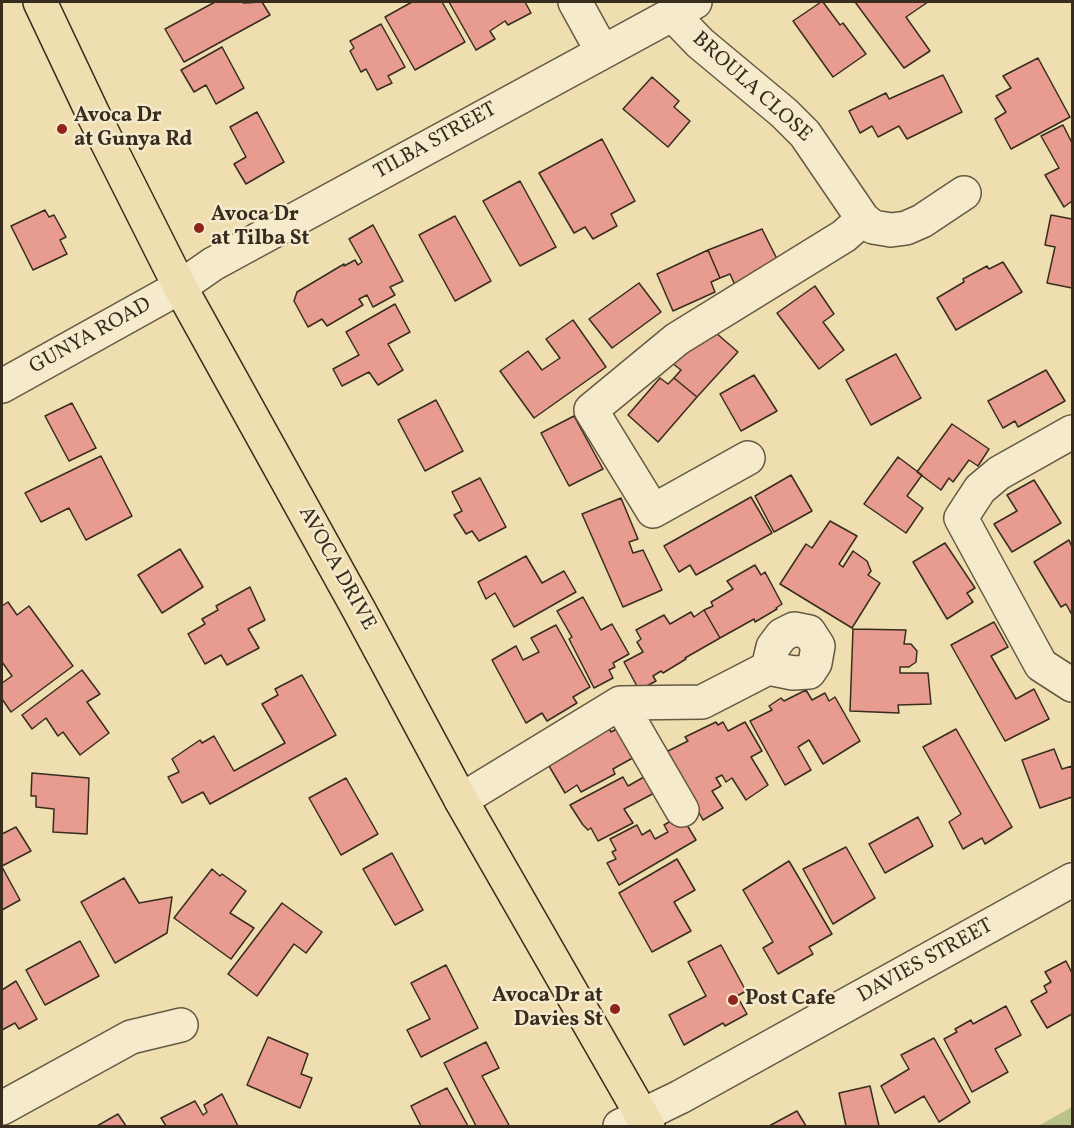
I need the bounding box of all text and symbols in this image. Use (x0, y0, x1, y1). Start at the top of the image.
street label: BROULA CLOSE (686, 28, 816, 148)
street label: TILBA STREET (370, 98, 502, 186)
place label: Avoca Dr at Gunya Rd (74, 104, 192, 154)
marker: Avoca Dr at Gunya Rd (55, 122, 69, 136)
place label: Avoca Dr at Tilba St (211, 203, 309, 253)
marker: Avoca Dr at Tilba St (192, 221, 206, 235)
street label: GUNYA ROAD (26, 293, 156, 381)
street label: AVOCA DRIVE (292, 503, 380, 635)
street label: DAVIES STREET (854, 914, 998, 1010)
place label: Avoca Dr at Davies St (492, 984, 603, 1034)
place label: Post Cafe (745, 987, 836, 1013)
marker: Post Cafe (726, 993, 740, 1007)
marker: Avoca Dr at Davies St (608, 1002, 622, 1016)

